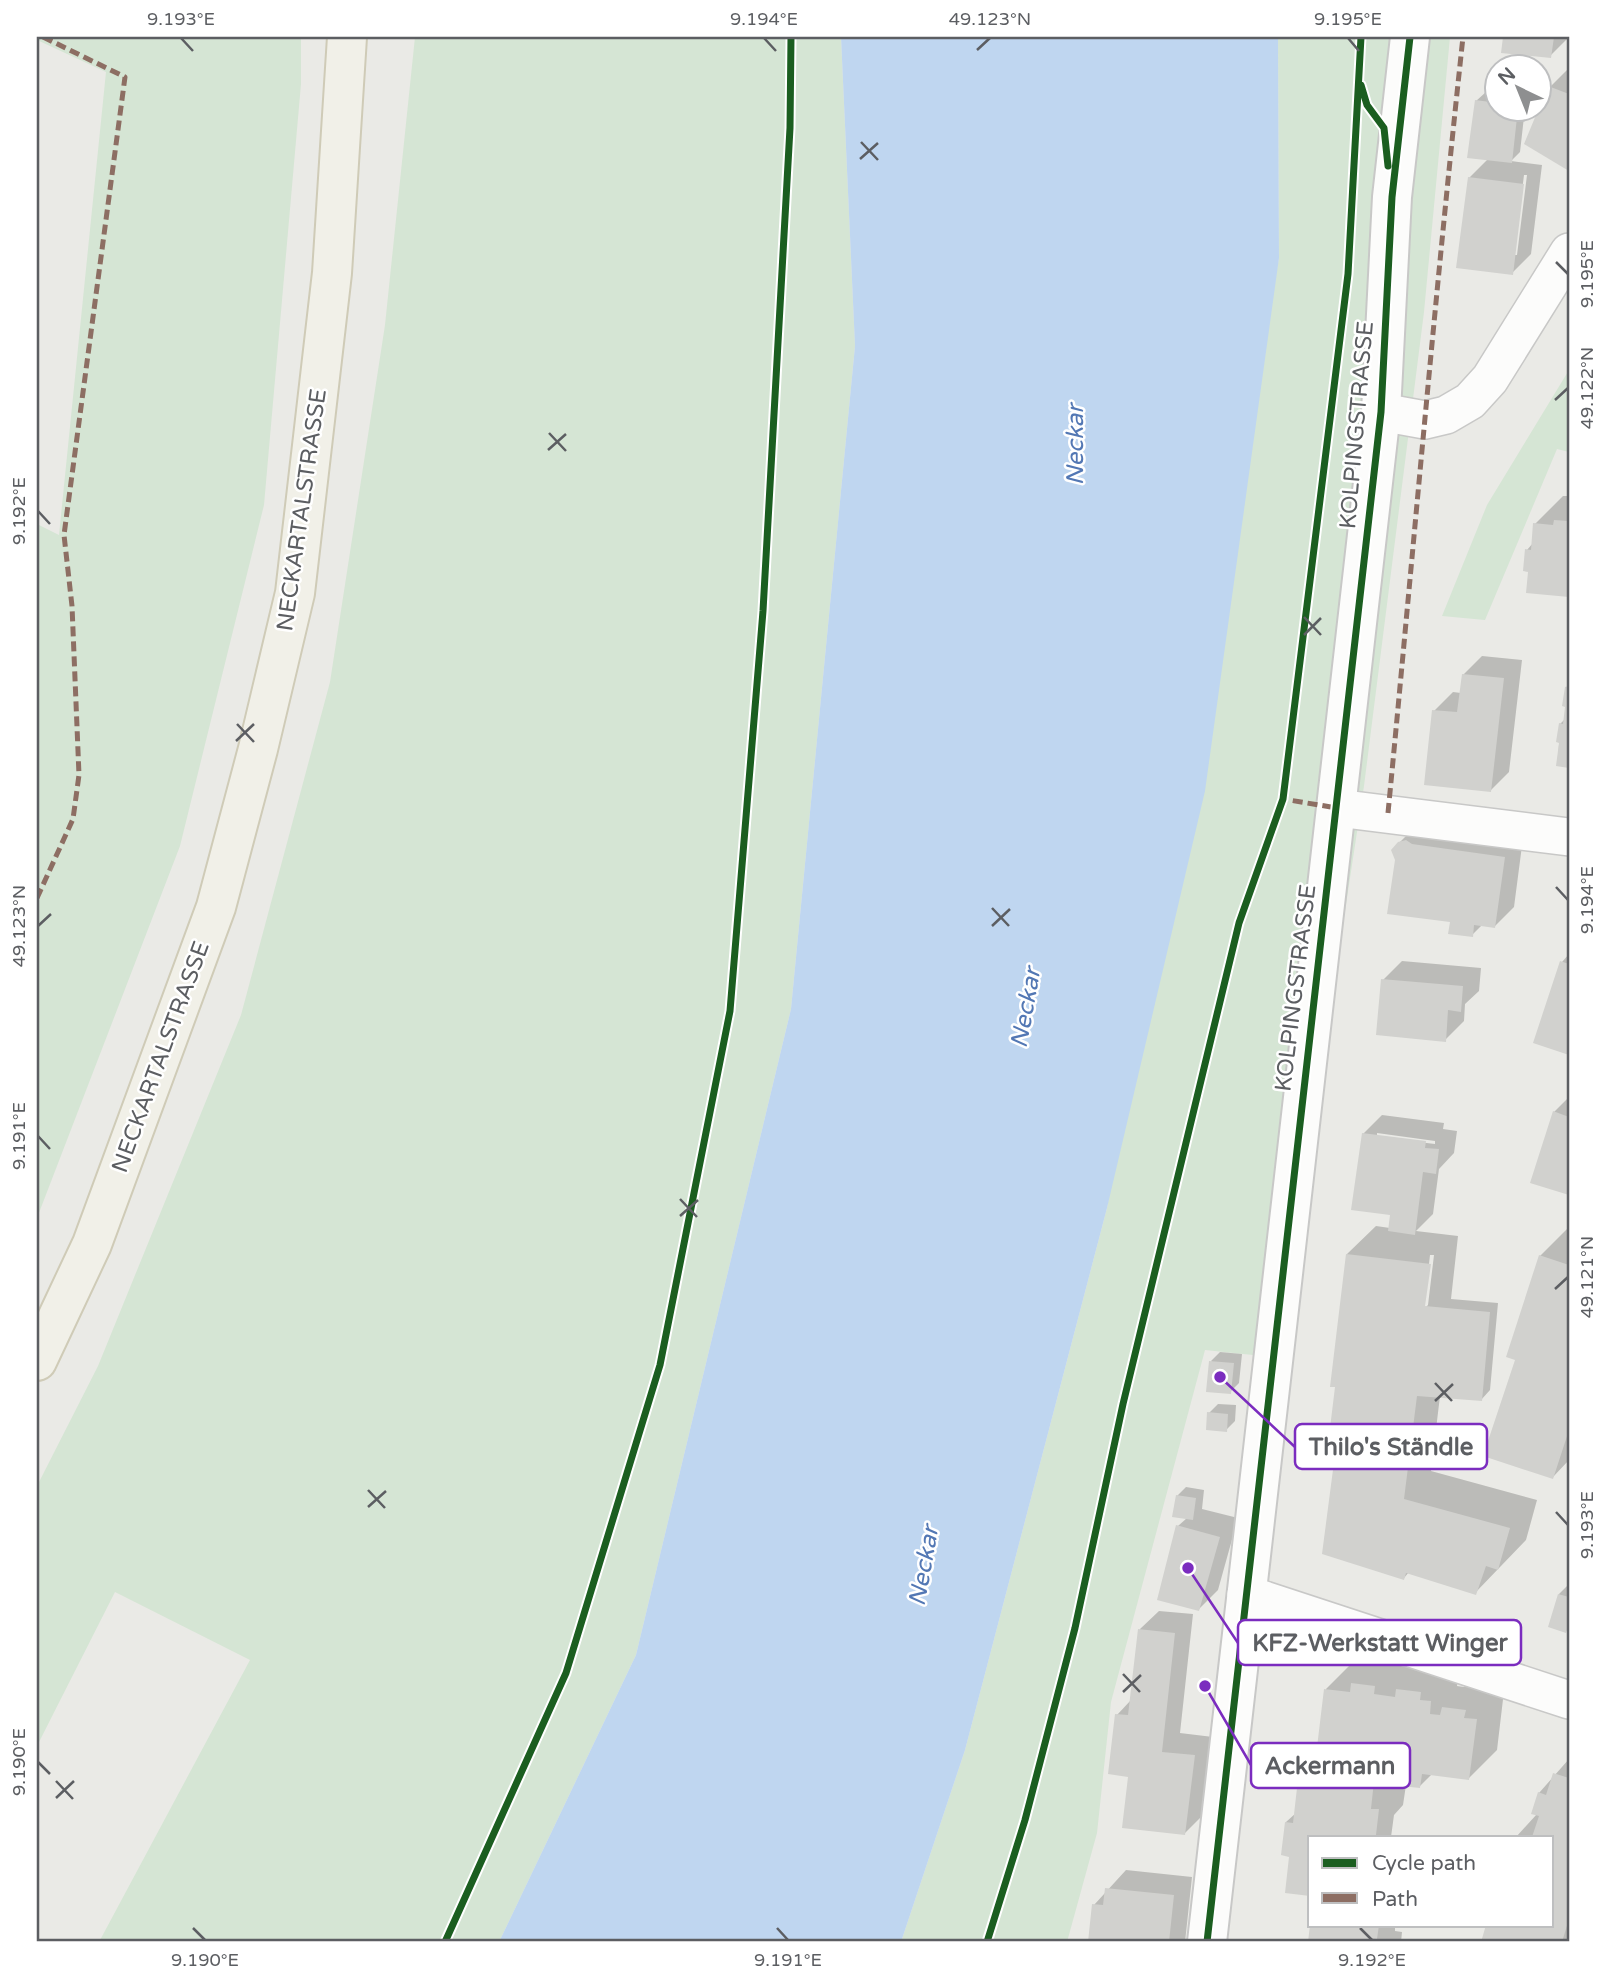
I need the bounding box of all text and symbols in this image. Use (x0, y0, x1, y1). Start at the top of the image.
text: 9.193°E (147, 8, 215, 30)
text: 9.194°E (730, 8, 798, 30)
text: 49.123°N (949, 8, 1031, 30)
text: 9.195°E (1314, 8, 1382, 30)
north arrow (1484, 52, 1554, 122)
text: N (1494, 63, 1520, 90)
text: 9.195°E (1576, 240, 1598, 308)
street label: KOLPINGSTRASSE (1334, 320, 1380, 530)
text: 49.122°N (1576, 347, 1598, 429)
street label: NECKARTALSTRASSE (271, 387, 333, 633)
water label: Neckar (1061, 402, 1090, 485)
text: 9.192°E (8, 477, 30, 545)
text: 9.194°E (1576, 866, 1598, 934)
street label: KOLPINGSTRASSE (1269, 883, 1323, 1093)
text: 49.123°N (8, 885, 30, 967)
street label: NECKARTALSTRASSE (106, 937, 216, 1177)
water label: Neckar (1005, 963, 1048, 1050)
text: 9.191°E (8, 1102, 30, 1170)
text: 49.121°N (1576, 1236, 1598, 1318)
callout: Thilo's Ständle (1295, 1424, 1487, 1469)
text: Thilo's Ständle (1308, 1433, 1474, 1462)
text: 9.193°E (1576, 1491, 1598, 1559)
water label: Neckar (903, 1521, 946, 1608)
callout: KFZ-Werkstatt Winger (1238, 1620, 1521, 1665)
text: KFZ-Werkstatt Winger (1252, 1629, 1509, 1658)
text: 9.190°E (8, 1728, 30, 1796)
callout: Ackermann (1251, 1743, 1410, 1788)
text: Ackermann (1265, 1752, 1395, 1781)
legend (1308, 1836, 1554, 1926)
text: Cycle path (1372, 1851, 1476, 1876)
text: Path (1372, 1887, 1418, 1912)
text: 9.190°E (171, 1949, 239, 1971)
text: 9.191°E (754, 1949, 822, 1971)
text: 9.192°E (1338, 1949, 1406, 1971)

